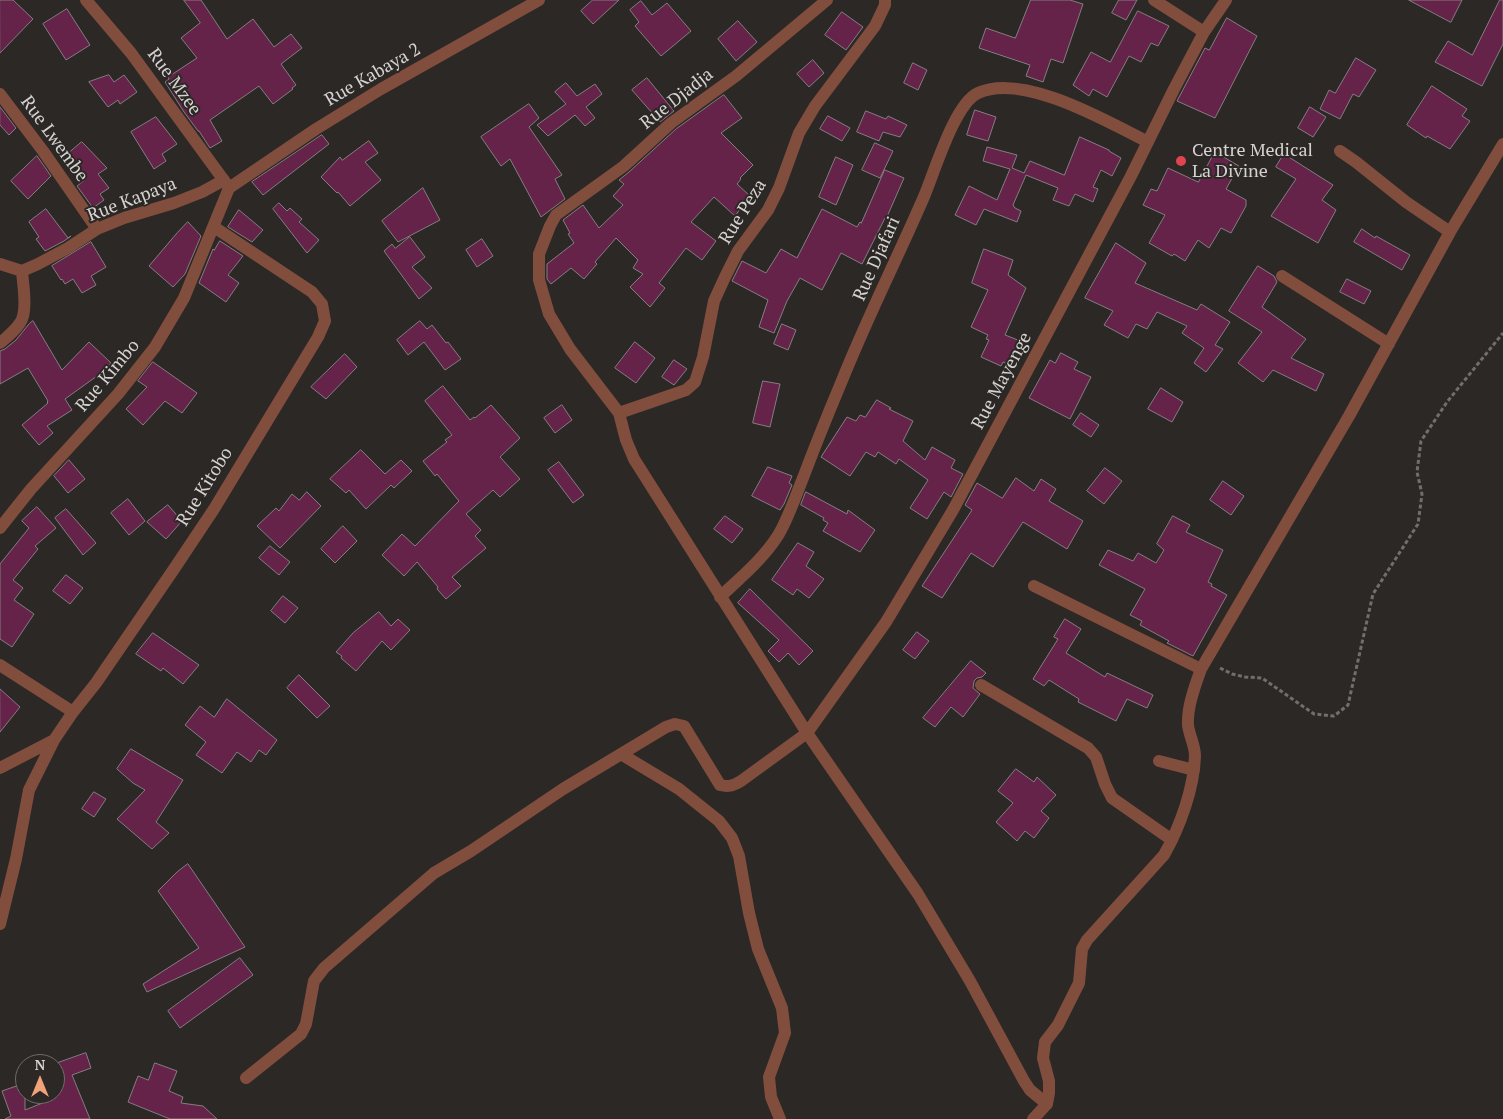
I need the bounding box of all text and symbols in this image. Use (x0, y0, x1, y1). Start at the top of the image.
street label: Rue Kabaya 2 (321, 39, 425, 111)
street label: Rue Mzee (142, 44, 206, 120)
street label: Rue Djadja (636, 64, 718, 134)
street label: Rue Lwembe (16, 92, 92, 186)
place label: Centre Medical La Divine (1192, 140, 1313, 182)
marker: Centre Medical La Divine (1174, 154, 1188, 168)
street label: Rue Kapaya (85, 173, 179, 227)
street label: Rue Peza (715, 176, 771, 248)
street label: Rue Djafari (849, 214, 905, 304)
street label: Rue Mayenge (967, 329, 1037, 433)
street label: Rue Kimbo (72, 336, 144, 416)
street label: Rue Kitobo (172, 444, 238, 530)
north arrow (15, 1054, 65, 1104)
text: N (35, 1055, 45, 1074)

